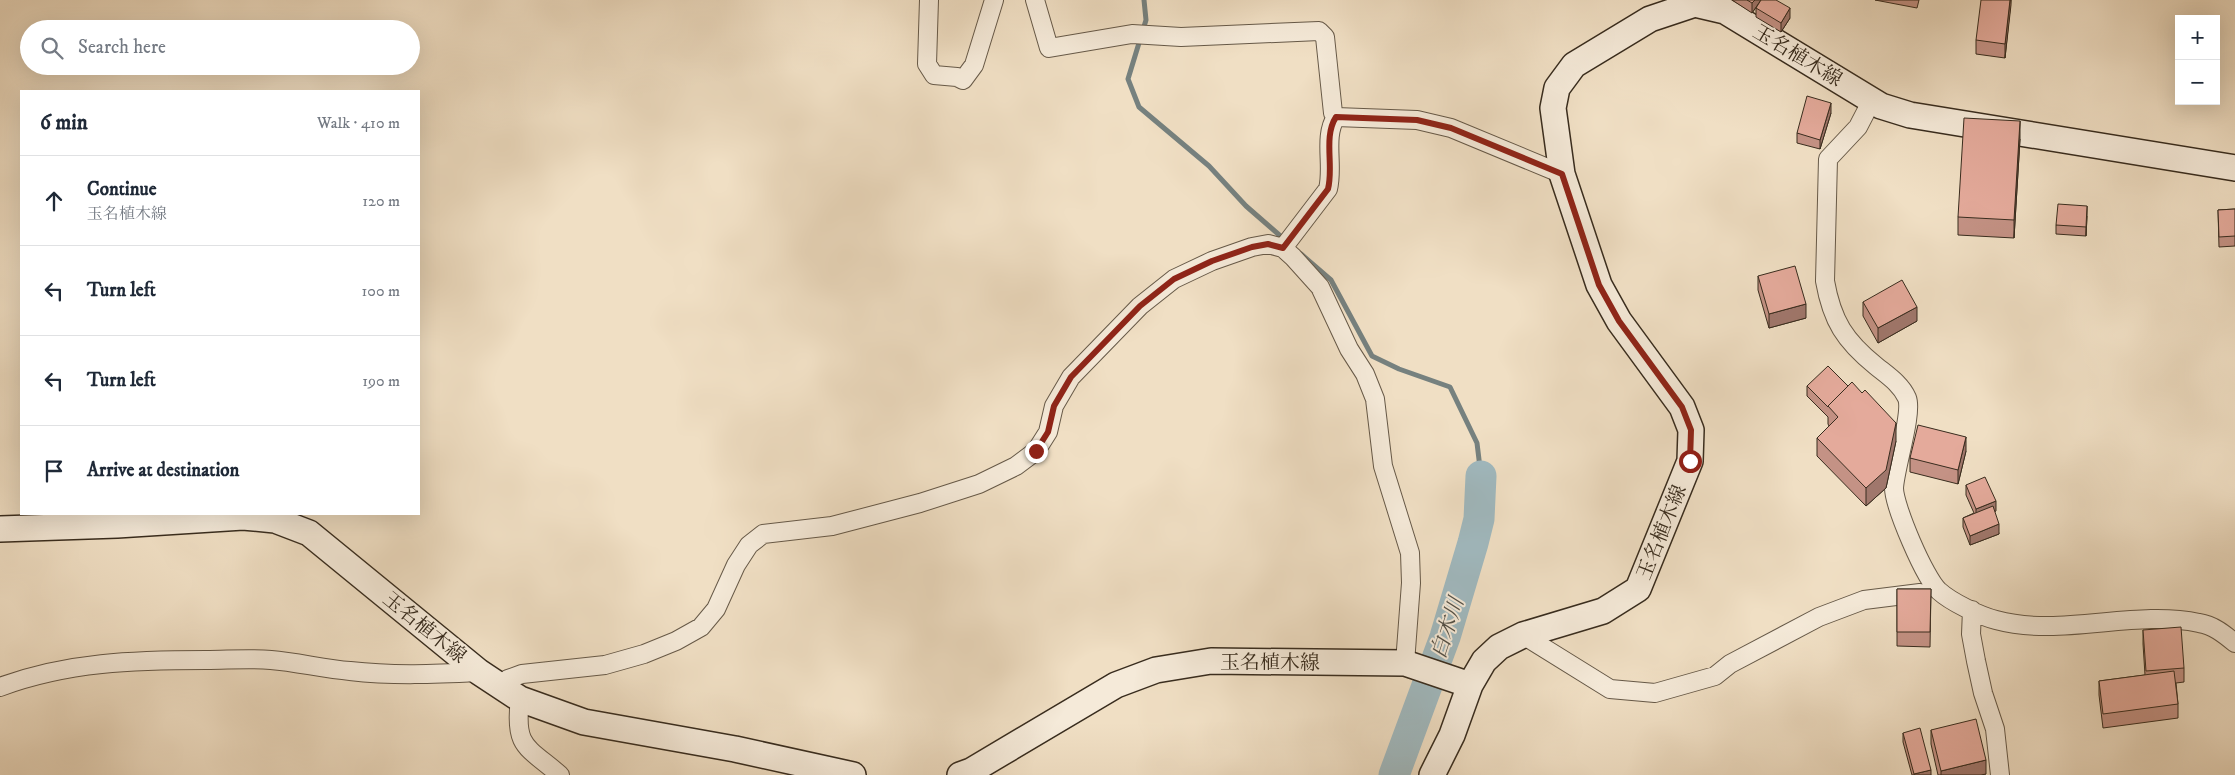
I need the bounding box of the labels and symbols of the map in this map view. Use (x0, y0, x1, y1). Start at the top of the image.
street label: 玉名植木線 (1748, 20, 1847, 93)
route end (1025, 440, 1048, 463)
route start (1679, 450, 1702, 473)
street label: 玉名植木線 (1632, 482, 1693, 584)
street label: 玉名植木線 (377, 587, 471, 669)
water label: 白木川 (1426, 592, 1471, 662)
street label: 玉名植木線 (1220, 651, 1320, 676)

